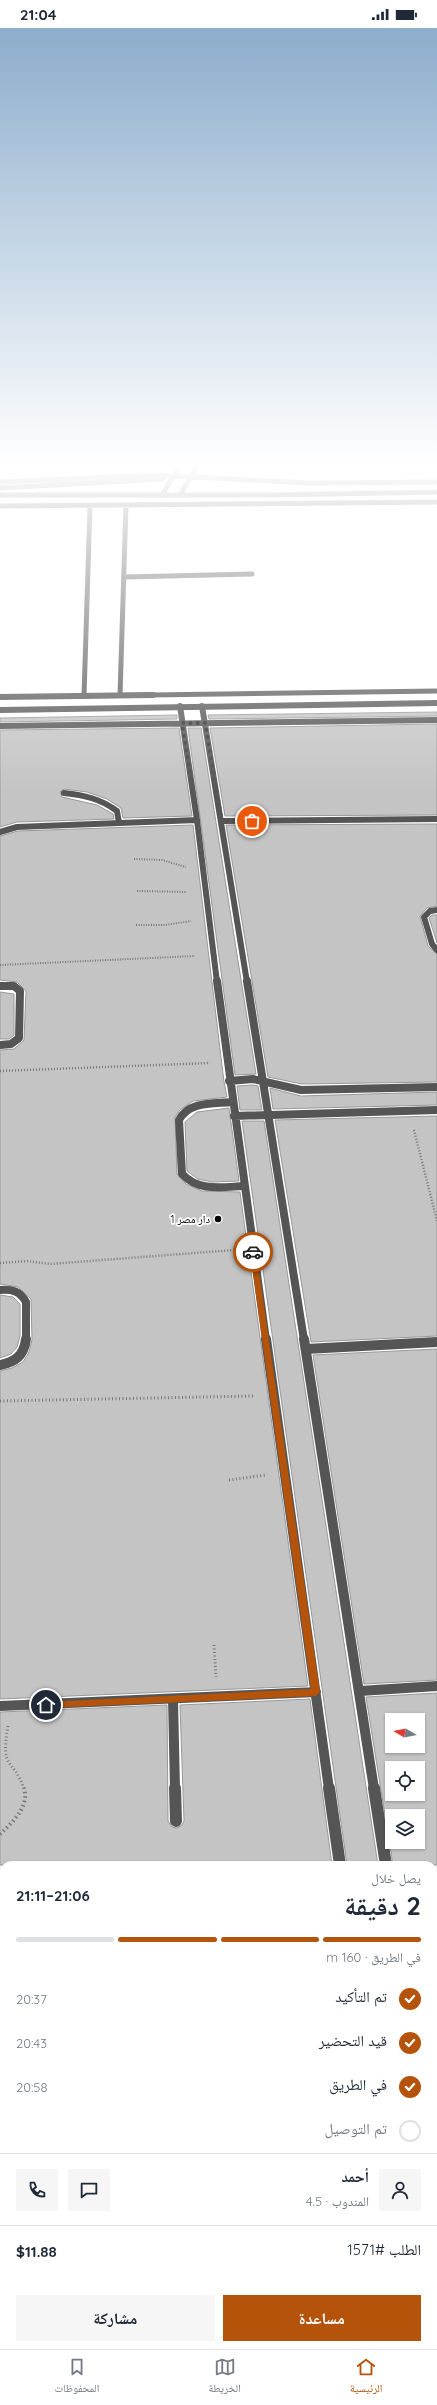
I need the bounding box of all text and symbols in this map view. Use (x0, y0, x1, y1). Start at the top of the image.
text: 21:04 (20, 5, 57, 24)
pin (235, 804, 269, 838)
icon: bag (241, 810, 263, 832)
place label: دار مصر 1 (170, 1212, 210, 1226)
marker: دار مصر 1 (213, 1214, 223, 1224)
courier (233, 1232, 273, 1272)
icon: car (242, 1241, 264, 1263)
pin (29, 1688, 63, 1722)
icon: home (35, 1694, 57, 1716)
north arrow (385, 1713, 425, 1753)
map controls (385, 1713, 425, 1849)
button: locate (385, 1761, 425, 1801)
button: layers (385, 1809, 425, 1849)
text: يصل خلال (371, 1870, 421, 1886)
text: 21:06–21:11 (16, 1886, 90, 1905)
text: 2 دقيقة (344, 1889, 421, 1922)
text: في الطريق · 160 m (326, 1949, 421, 1965)
text: تم التأكيد (335, 1987, 387, 2006)
icon: check (399, 1988, 421, 2010)
text: 20:37 (16, 1991, 47, 2007)
text: قيد التحضير (319, 2031, 387, 2050)
icon: check (399, 2032, 421, 2054)
text: 20:43 (16, 2035, 47, 2051)
text: في الطريق (329, 2075, 387, 2094)
icon: check (399, 2076, 421, 2098)
text: 20:58 (16, 2079, 47, 2095)
text: تم التوصيل (325, 2119, 387, 2138)
text: أحمد (342, 2167, 369, 2186)
button: phone (16, 2169, 58, 2211)
button: chat (68, 2169, 110, 2211)
button: person (379, 2169, 421, 2211)
text: المندوب · 4.5 (306, 2193, 369, 2209)
text: الطلب #1571 (347, 2240, 421, 2259)
text: $11.88 (16, 2242, 57, 2261)
button: مشاركة (16, 2295, 215, 2341)
button: مساعدة (223, 2295, 421, 2341)
tab: المحفوظات (55, 2356, 99, 2399)
tab: الخريطة (208, 2356, 241, 2399)
tab: الرئيسية (350, 2356, 382, 2399)

